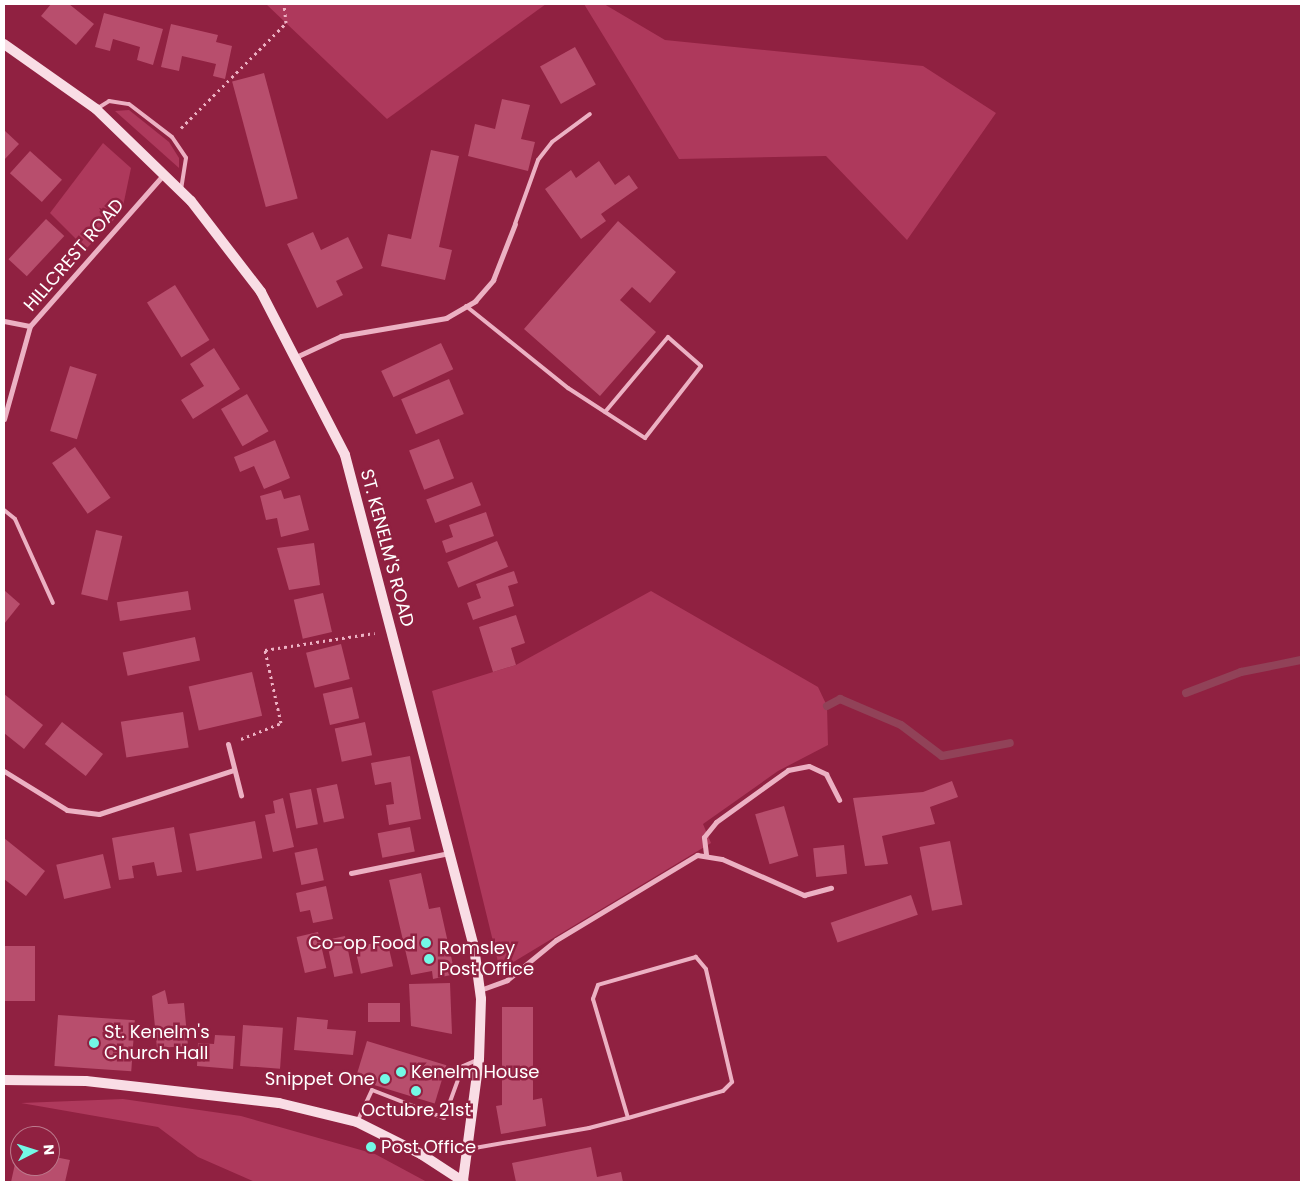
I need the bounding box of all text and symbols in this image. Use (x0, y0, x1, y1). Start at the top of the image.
street label: HILLCREST ROAD (19, 194, 129, 316)
street label: ST. KENELM'S ROAD (356, 467, 418, 629)
place label: Co-op Food (308, 932, 416, 954)
marker: Co-op Food (420, 937, 432, 949)
place label: Romsley Post Office (439, 938, 534, 981)
marker: Romsley Post Office (423, 953, 435, 965)
place label: St. Kenelm's Church Hall (104, 1022, 210, 1064)
marker: St. Kenelm's Church Hall (88, 1037, 100, 1049)
place label: Kenelm House (411, 1061, 539, 1083)
marker: Kenelm House (395, 1066, 407, 1078)
place label: Snippet One (265, 1068, 375, 1090)
marker: Snippet One (379, 1073, 391, 1085)
marker: Octubre 21st (410, 1085, 422, 1097)
place label: Octubre 21st (361, 1099, 471, 1121)
north arrow (10, 1126, 60, 1176)
place label: Post Office (381, 1136, 476, 1158)
marker: Post Office (365, 1141, 377, 1153)
text: N (39, 1144, 59, 1156)

